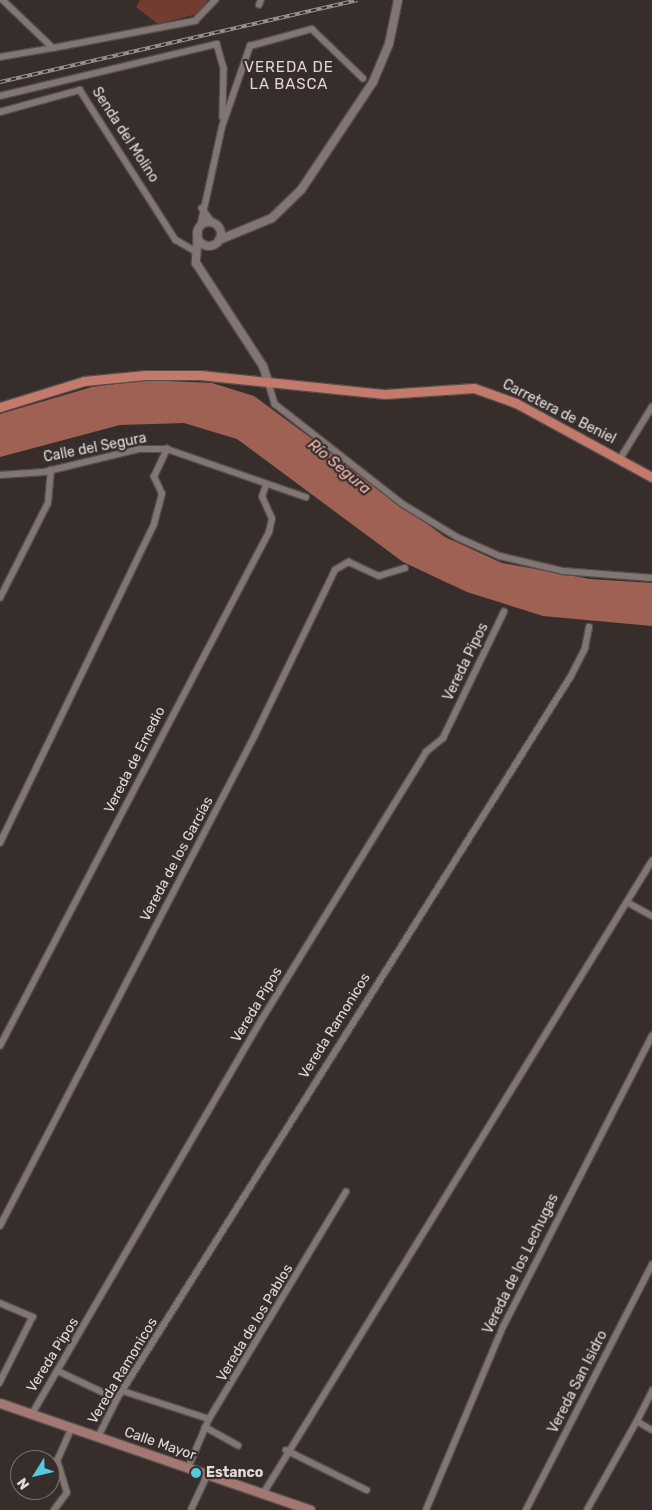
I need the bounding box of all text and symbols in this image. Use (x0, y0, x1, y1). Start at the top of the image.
district label: VEREDA DE LA BASCA (243, 58, 335, 93)
street label: Senda del Molino (88, 84, 162, 186)
street label: Carretera de Beniel (500, 376, 618, 448)
street label: Calle del Segura (42, 430, 148, 466)
water label: Río Segura (304, 436, 374, 498)
street label: Vereda Pipos (440, 620, 492, 704)
street label: Vereda de Emedio (101, 704, 169, 816)
street label: Vereda de los Garcías (137, 794, 217, 924)
street label: Vereda Pipos (228, 964, 286, 1046)
street label: Vereda Ramonicos (296, 970, 374, 1082)
street label: Vereda de los Lechugas (480, 1191, 562, 1337)
street label: Vereda de los Pablos (213, 1261, 297, 1385)
street label: Vereda Pipos (23, 1315, 83, 1395)
street label: Vereda Ramonicos (85, 1315, 161, 1427)
street label: Vereda San Isidro (545, 1328, 611, 1436)
street label: Calle Mayor (122, 1424, 198, 1464)
north arrow (10, 1450, 60, 1500)
place label: Estanco (206, 1465, 263, 1481)
marker: Estanco (190, 1467, 202, 1479)
text: N (13, 1474, 33, 1493)

